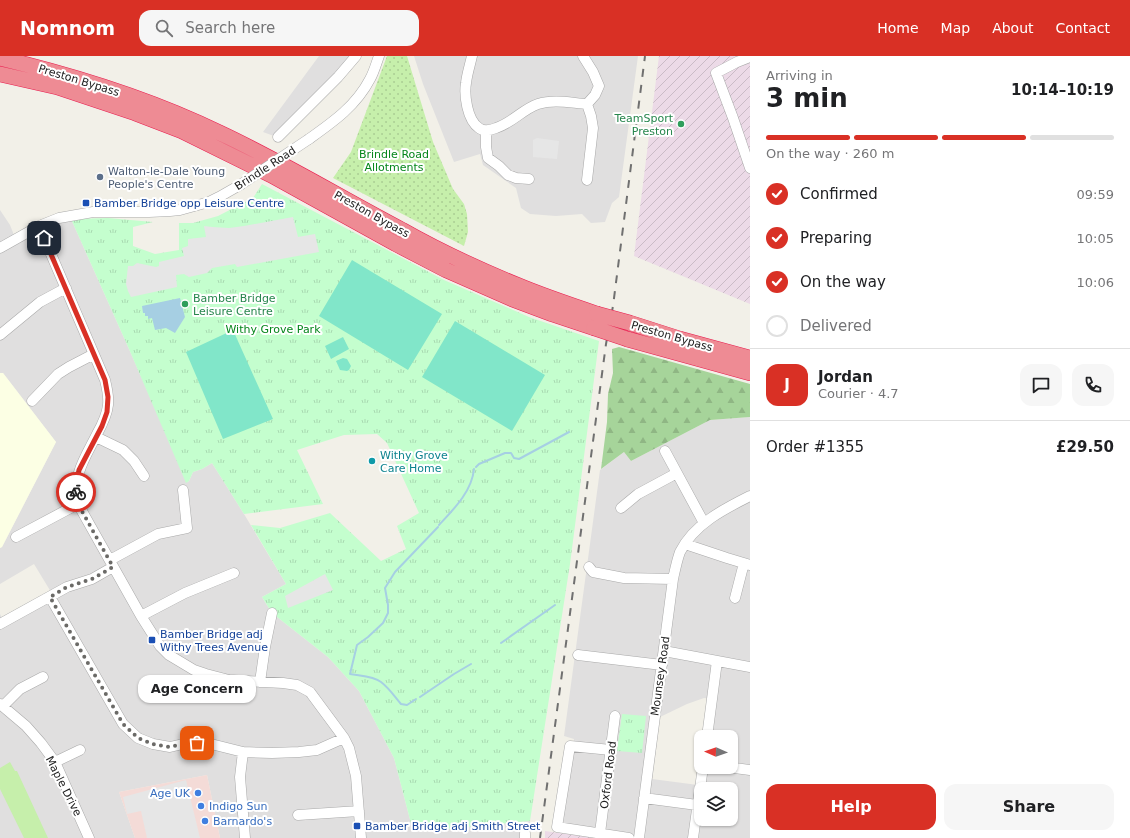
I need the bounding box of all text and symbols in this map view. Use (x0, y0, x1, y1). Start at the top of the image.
search box (139, 10, 419, 46)
text: Nomnom (20, 17, 115, 39)
icon: search (153, 17, 175, 39)
text: Search here (185, 19, 275, 37)
text: Home (877, 20, 919, 36)
text: Map (941, 20, 970, 36)
text: About (992, 20, 1034, 36)
text: Contact (1056, 20, 1110, 36)
street label: Preston Bypass (37, 62, 121, 99)
text: Arriving in (766, 68, 833, 83)
text: 10:14–10:19 (1011, 81, 1114, 99)
text: 3 min (766, 83, 848, 113)
place label: TeamSport Preston (613, 112, 674, 138)
marker: TeamSport Preston (676, 119, 686, 129)
street label: Brindle Road (232, 144, 298, 193)
text: On the way · 260 m (766, 146, 894, 161)
park label: Brindle Road Allotments (359, 148, 429, 174)
place label: Walton-le-Dale Young People's Centre (108, 165, 225, 191)
marker: Walton-le-Dale Young People's Centre (95, 172, 105, 182)
icon: check (766, 183, 788, 205)
text: Confirmed (800, 185, 878, 203)
text: 09:59 (1077, 187, 1114, 202)
street label: Preston Bypass (332, 188, 412, 241)
place label: Bamber Bridge opp Leisure Centre (94, 197, 284, 210)
marker: Bamber Bridge opp Leisure Centre (81, 198, 91, 208)
pin (27, 221, 61, 255)
icon: home (33, 227, 55, 249)
icon: check (766, 227, 788, 249)
text: Preparing (800, 229, 872, 247)
text: 10:05 (1077, 231, 1114, 246)
icon: check (766, 271, 788, 293)
text: On the way (800, 273, 886, 291)
text: 10:06 (1077, 275, 1114, 290)
place label: Bamber Bridge Leisure Centre (193, 292, 276, 318)
marker: Bamber Bridge Leisure Centre (180, 299, 190, 309)
text: Delivered (800, 317, 872, 335)
street label: Preston Bypass (630, 319, 714, 354)
park label: Withy Grove Park (225, 323, 321, 336)
button: chat (1020, 364, 1062, 406)
button: phone (1072, 364, 1114, 406)
text: Jordan (818, 368, 873, 386)
text: J (784, 376, 790, 394)
text: Courier · 4.7 (818, 386, 899, 401)
text: Order #1355 (766, 438, 864, 456)
text: £29.50 (1056, 438, 1114, 456)
place label: Withy Grove Care Home (380, 449, 448, 475)
marker: Withy Grove Care Home (367, 456, 377, 466)
courier (56, 472, 96, 512)
icon: bike (65, 481, 87, 503)
place label: Bamber Bridge adj Withy Trees Avenue (160, 628, 268, 654)
marker: Bamber Bridge adj Withy Trees Avenue (147, 635, 157, 645)
street label: Mounsey Road (648, 635, 673, 717)
callout: Age Concern (138, 675, 256, 703)
text: Age Concern (151, 681, 243, 696)
pin (180, 726, 214, 760)
north arrow (694, 730, 738, 774)
map controls (694, 730, 738, 826)
icon: bag (186, 732, 208, 754)
street label: Oxford Road (598, 740, 619, 810)
street label: Maple Drive (43, 754, 84, 819)
button: layers (694, 782, 738, 826)
button: Help (766, 784, 936, 830)
button: Share (944, 784, 1114, 830)
place label: Age UK (150, 787, 191, 800)
marker: Age UK (193, 788, 203, 798)
place label: Indigo Sun (209, 800, 267, 813)
marker: Indigo Sun (196, 801, 206, 811)
place label: Barnardo's (213, 815, 272, 828)
marker: Barnardo's (200, 816, 210, 826)
place label: Bamber Bridge adj Smith Street (365, 820, 541, 833)
marker: Bamber Bridge adj Smith Street (352, 821, 362, 831)

